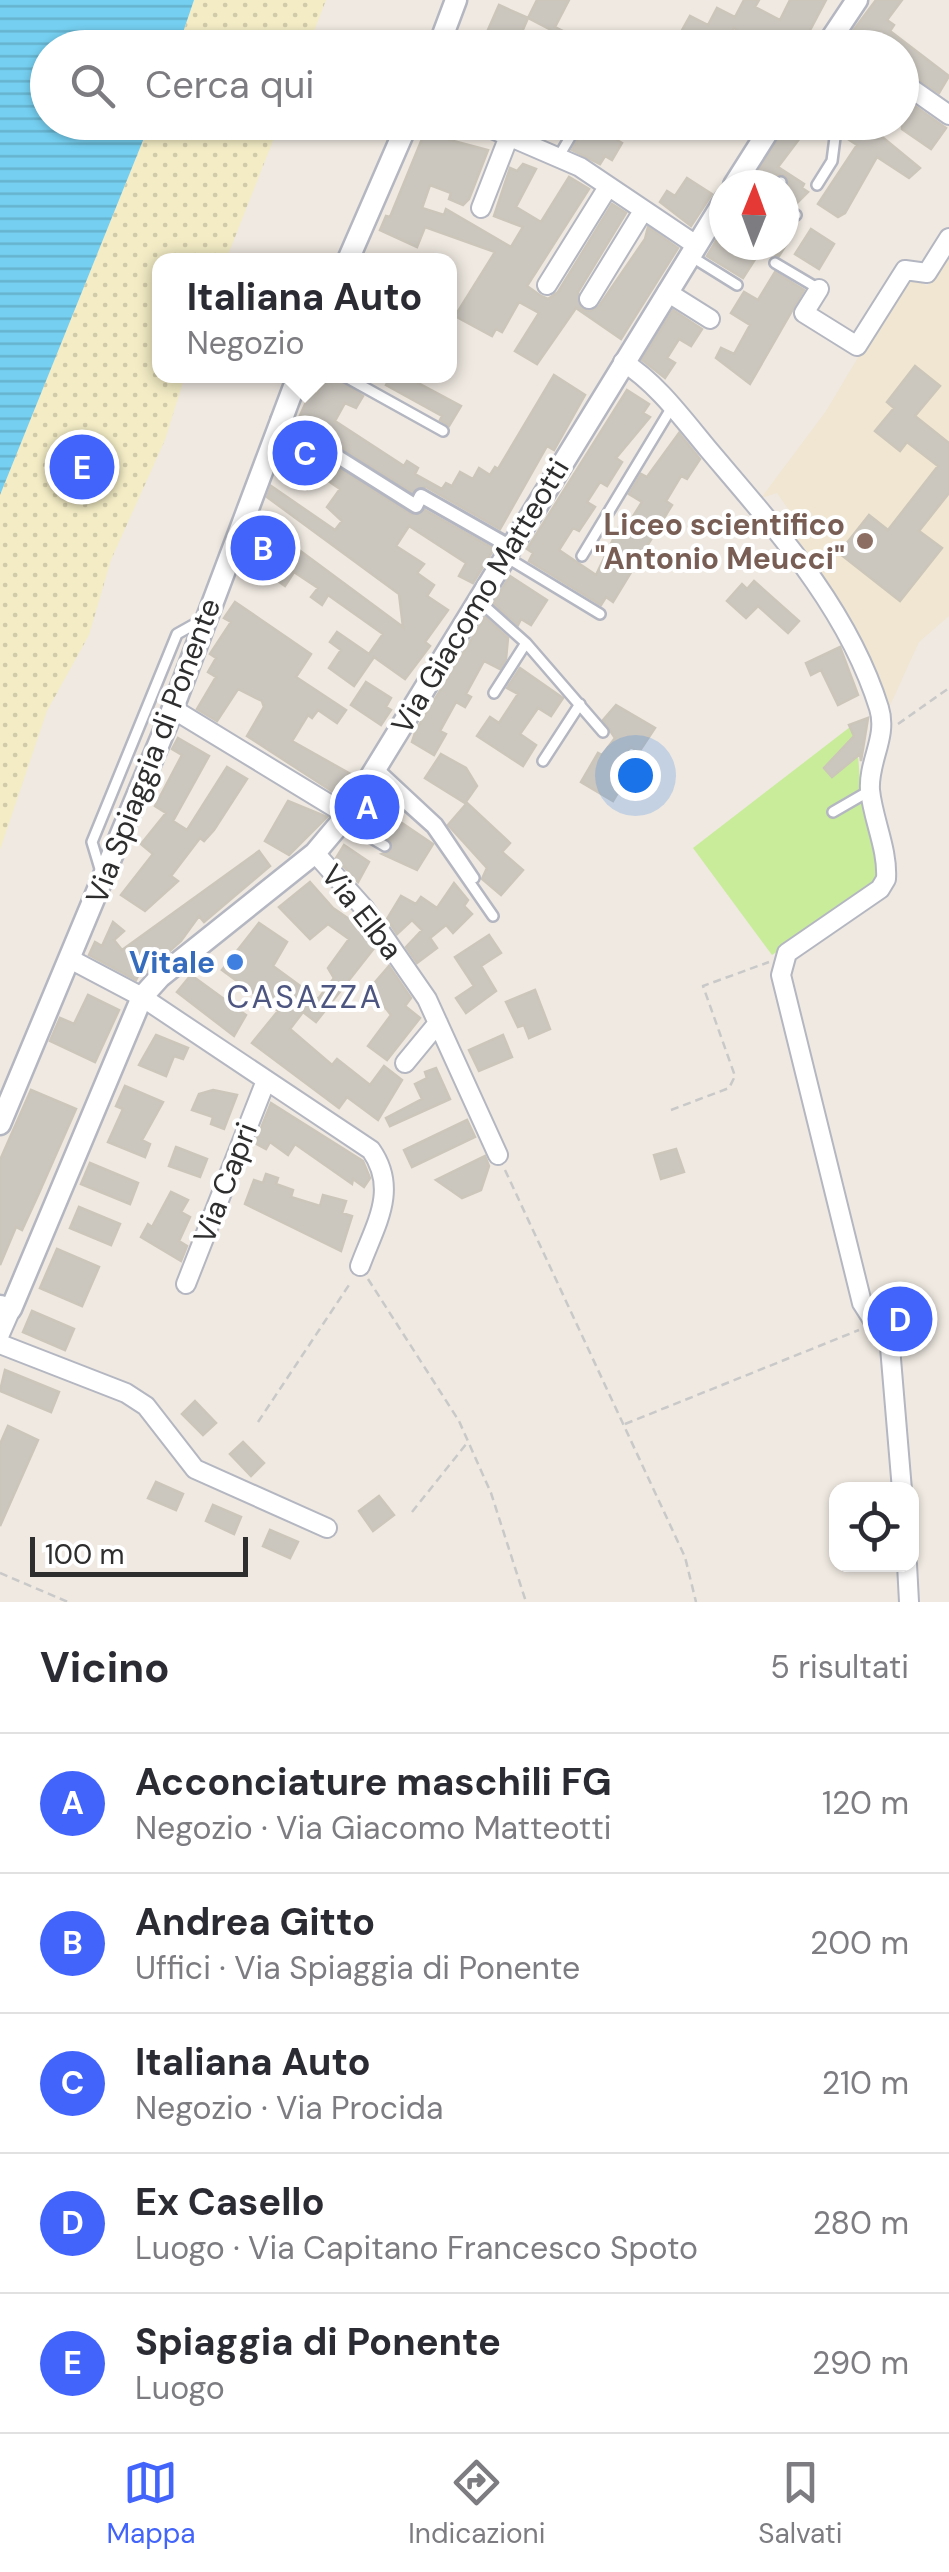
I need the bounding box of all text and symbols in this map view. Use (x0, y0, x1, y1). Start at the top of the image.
search box (30, 30, 919, 140)
icon: search (65, 58, 120, 113)
text: Cerca qui (145, 60, 314, 110)
north arrow (709, 170, 799, 260)
popup (152, 253, 457, 383)
text: Italiana Auto (187, 272, 422, 322)
text: Negozio (187, 322, 304, 364)
pin: C (272, 416, 338, 490)
pin: E (49, 430, 114, 504)
street label: Via Giacomo Matteotti (382, 451, 578, 741)
place label: Liceo scientifico "Antonio Meucci" (594, 505, 845, 578)
pin: B (230, 510, 296, 586)
marker: Liceo scientifico "Antonio Meucci" (854, 530, 876, 552)
street label: Via Spiaggia di Ponente (77, 593, 229, 909)
your location (610, 750, 661, 801)
pin: A (334, 770, 400, 844)
street label: Via Elba (313, 857, 411, 967)
place label: Vitale (129, 943, 215, 982)
marker: Vitale (224, 951, 246, 973)
district label: CASAZZA (227, 976, 383, 1018)
street label: Via Capri (184, 1117, 266, 1249)
pin: D (868, 1282, 932, 1356)
map controls (829, 1482, 919, 1572)
button: locate (829, 1482, 919, 1572)
scale bar (30, 1532, 248, 1576)
text: 100 m (45, 1536, 124, 1573)
text: Vicino (40, 1640, 170, 1695)
text: 5 risultati (770, 1646, 909, 1688)
text: Acconciature maschili FG (135, 1757, 612, 1807)
text: A (61, 1782, 84, 1824)
text: 120 m (822, 1782, 909, 1824)
text: Negozio · Via Giacomo Matteotti (135, 1807, 611, 1849)
text: Andrea Gitto (135, 1897, 375, 1947)
text: B (62, 1922, 83, 1964)
text: 200 m (810, 1922, 909, 1964)
text: Uffici · Via Spiaggia di Ponente (135, 1947, 580, 1989)
text: Italiana Auto (135, 2037, 371, 2087)
text: C (61, 2062, 84, 2104)
text: 210 m (822, 2062, 909, 2104)
text: Negozio · Via Procida (135, 2087, 443, 2129)
text: Ex Casello (135, 2177, 325, 2227)
text: D (61, 2202, 84, 2244)
text: 280 m (813, 2202, 909, 2244)
text: Luogo · Via Capitano Francesco Spoto (135, 2227, 698, 2269)
text: Spiaggia di Ponente (135, 2317, 501, 2367)
text: E (63, 2342, 82, 2384)
text: 290 m (812, 2342, 909, 2384)
text: Luogo (135, 2367, 225, 2409)
tab: Mappa (106, 2455, 195, 2552)
tab: Indicazioni (408, 2455, 545, 2552)
tab: Salvati (758, 2455, 843, 2552)

